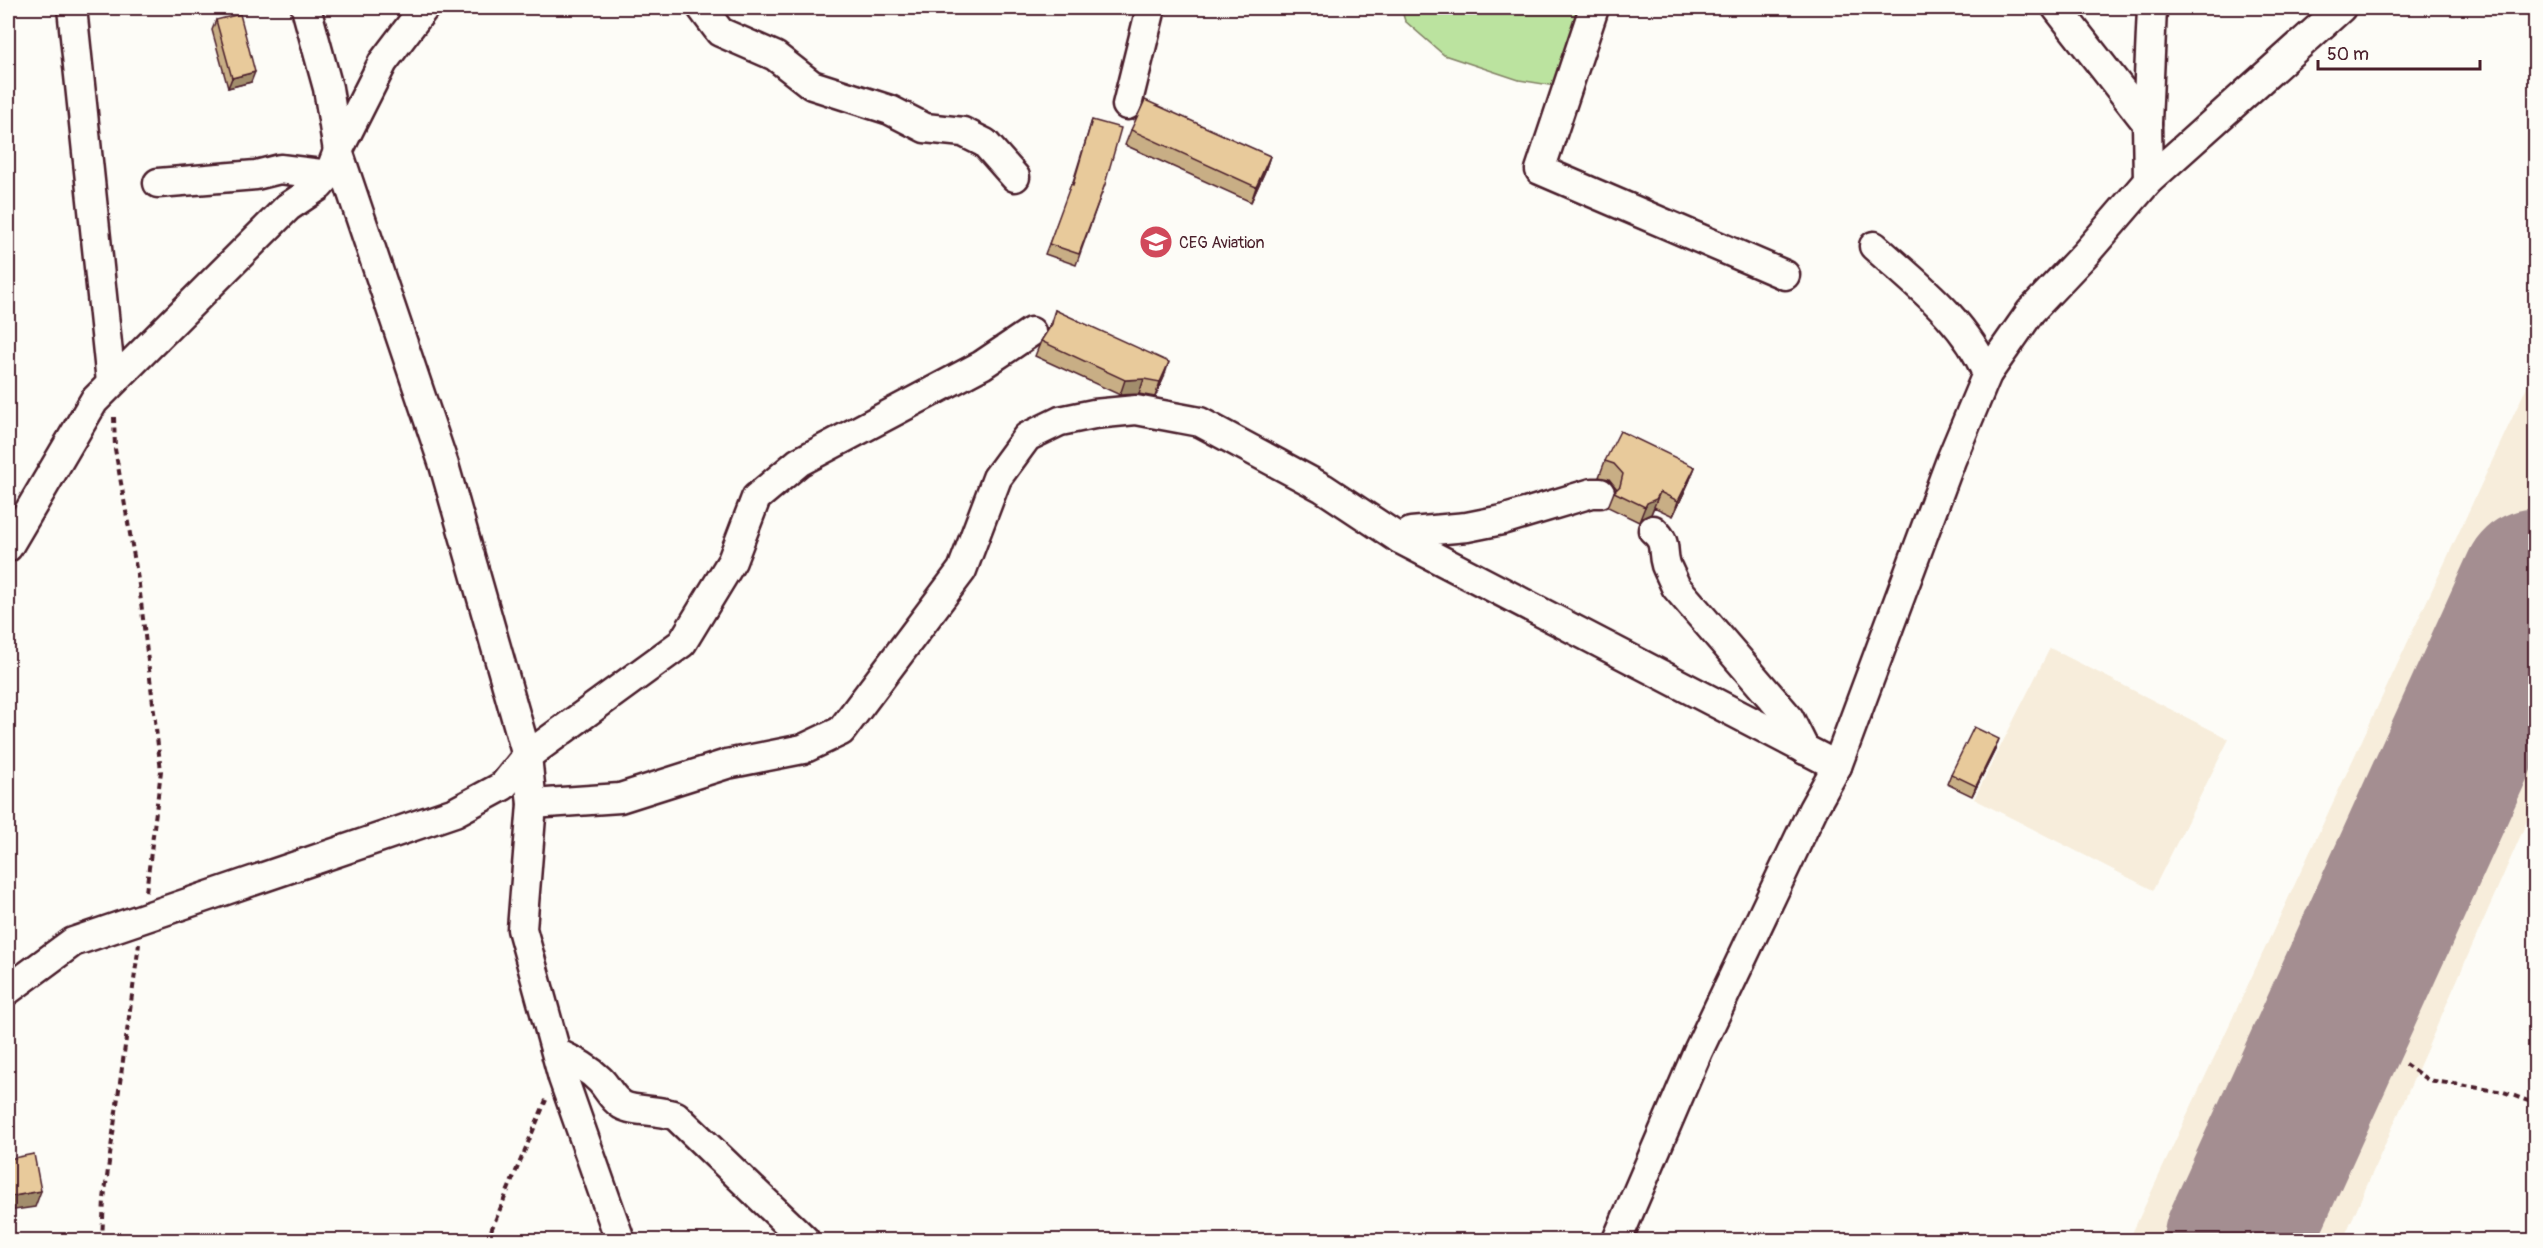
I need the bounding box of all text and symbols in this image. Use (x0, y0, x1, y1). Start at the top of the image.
scale bar (2318, 33, 2480, 71)
text: 50 m (2327, 43, 2369, 66)
school or university icon: CEG Aviation (1138, 224, 1174, 260)
place label: CEG Aviation (1179, 233, 1265, 253)

